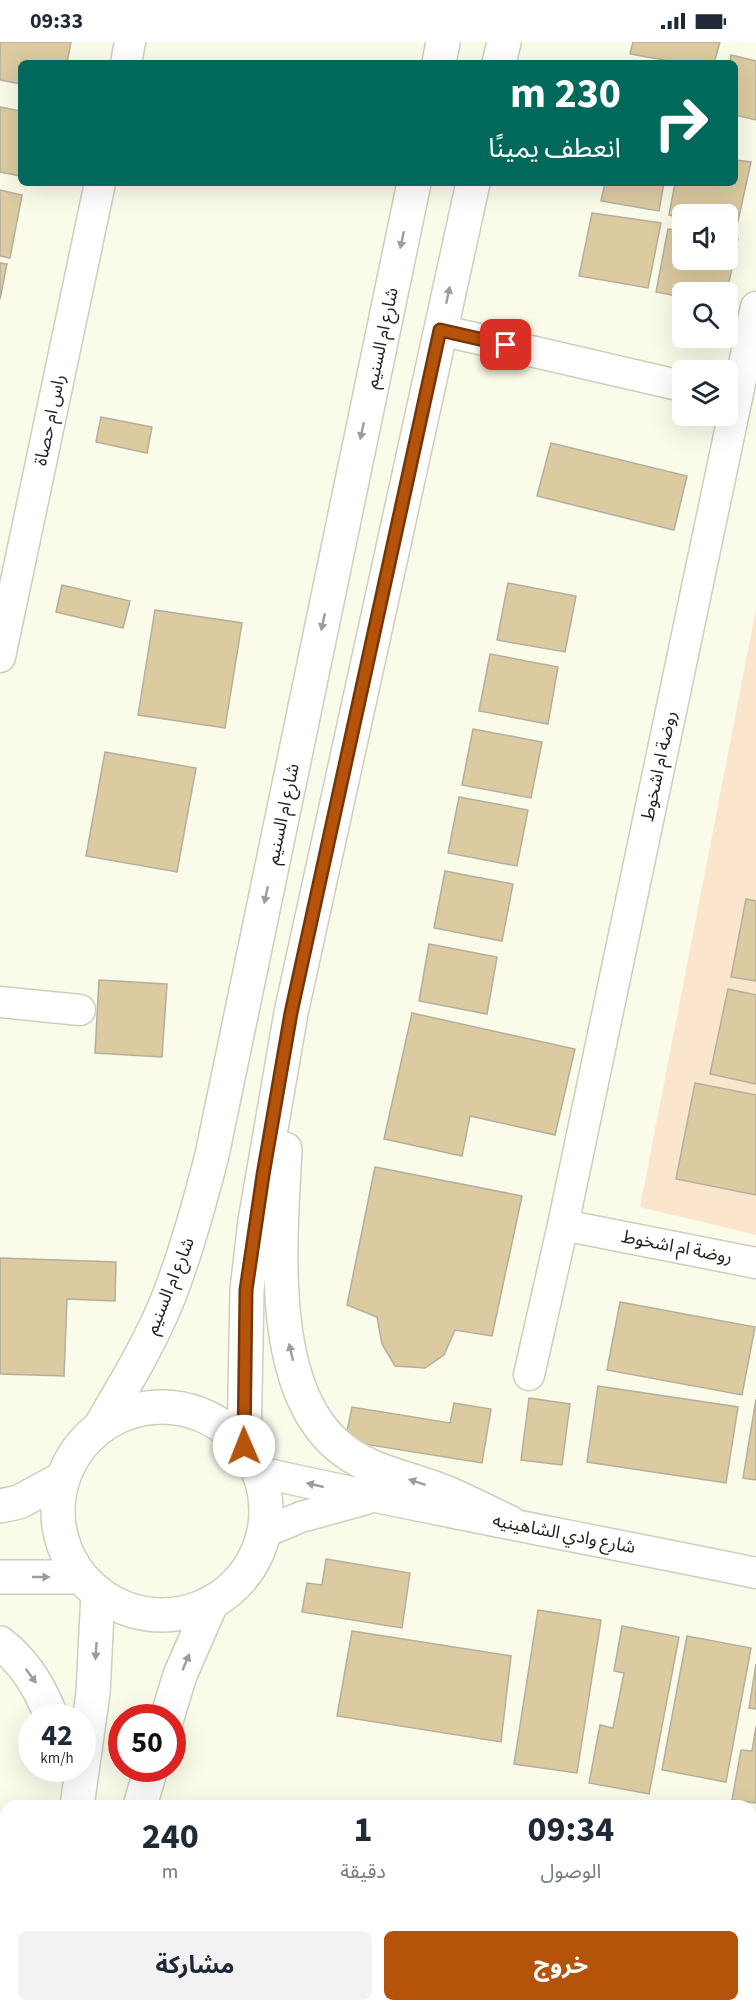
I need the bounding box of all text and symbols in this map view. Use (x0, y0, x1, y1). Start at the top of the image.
text: 09:33 (30, 5, 83, 37)
text: 230 m (510, 64, 621, 124)
icon: right (642, 84, 720, 162)
text: انعطف يمينًا (488, 129, 621, 168)
map controls (672, 204, 738, 426)
button: sound (672, 204, 738, 270)
one-way arrow (397, 231, 406, 250)
button: search (672, 282, 738, 348)
street label: شارع ام السنيم (359, 285, 406, 391)
one-way arrow (444, 286, 453, 305)
pin (480, 319, 531, 370)
icon: arrive (489, 328, 522, 361)
button: layers (672, 360, 738, 426)
street label: راس ام حصاة (28, 372, 73, 468)
one-way arrow (357, 422, 366, 441)
one-way arrow (318, 613, 327, 632)
street label: روضة ام اشخوط (635, 708, 684, 824)
street label: شارع ام السنيم (260, 761, 307, 867)
one-way arrow (261, 886, 270, 905)
street label: روضة ام اشخوط (619, 1224, 735, 1271)
street label: شارع ام السنيم (139, 1234, 202, 1339)
one-way arrow (285, 1343, 295, 1361)
position arrow (212, 1414, 276, 1478)
one-way arrow (408, 1477, 426, 1487)
one-way arrow (306, 1479, 325, 1489)
street label: شارع وادي الشاهينيه (490, 1508, 638, 1561)
one-way arrow (31, 1572, 50, 1582)
one-way arrow (91, 1642, 100, 1661)
one-way arrow (181, 1653, 191, 1671)
one-way arrow (25, 1669, 37, 1684)
speed limit sign: 50 (108, 1704, 186, 1782)
text: 42 (41, 1714, 73, 1757)
text: km/h (40, 1748, 74, 1769)
text: 1 (354, 1804, 373, 1855)
text: 09:34 (528, 1804, 614, 1855)
text: 240 (142, 1811, 199, 1862)
text: m (162, 1858, 178, 1886)
text: دقيقة (340, 1858, 386, 1886)
text: الوصول (541, 1858, 601, 1886)
button: مشاركة (18, 1931, 372, 2000)
button: خروج (384, 1931, 738, 2000)

